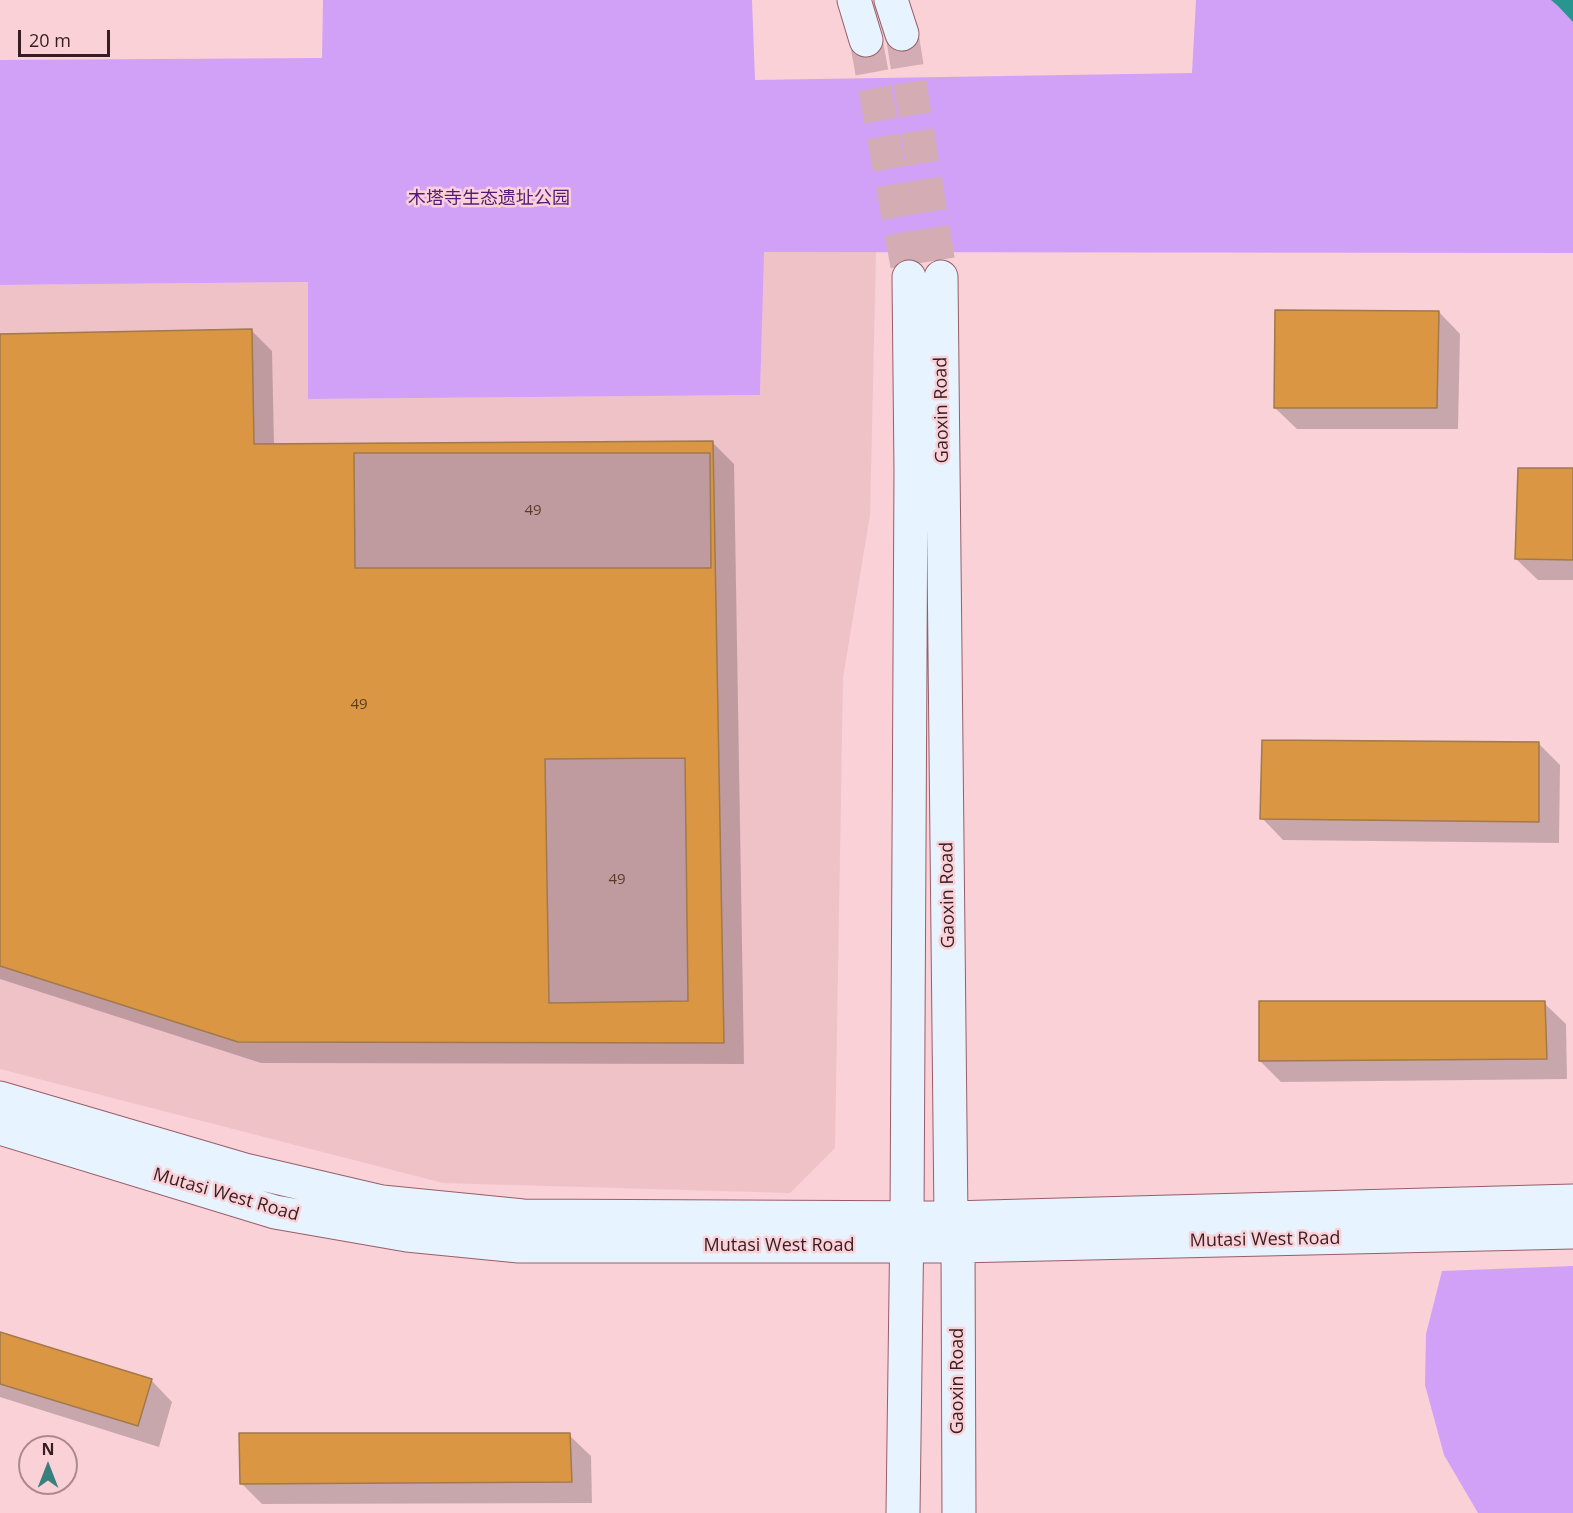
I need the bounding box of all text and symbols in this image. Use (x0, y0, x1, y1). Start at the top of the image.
scale bar (21, 18, 112, 56)
text: 20 m (29, 28, 71, 52)
park label: 木塔寺生态遗址公园 (408, 188, 570, 210)
street label: Gaoxin Road (930, 357, 954, 463)
house number: 49 (524, 502, 542, 520)
house number: 49 (350, 696, 368, 714)
street label: Gaoxin Road (936, 842, 960, 948)
house number: 49 (608, 871, 626, 889)
street label: Mutasi West Road (151, 1164, 301, 1226)
street label: Mutasi West Road (1189, 1228, 1341, 1252)
street label: Mutasi West Road (704, 1235, 854, 1257)
street label: Gaoxin Road (947, 1328, 969, 1434)
north arrow (18, 1435, 78, 1495)
text: N (41, 1438, 55, 1460)

